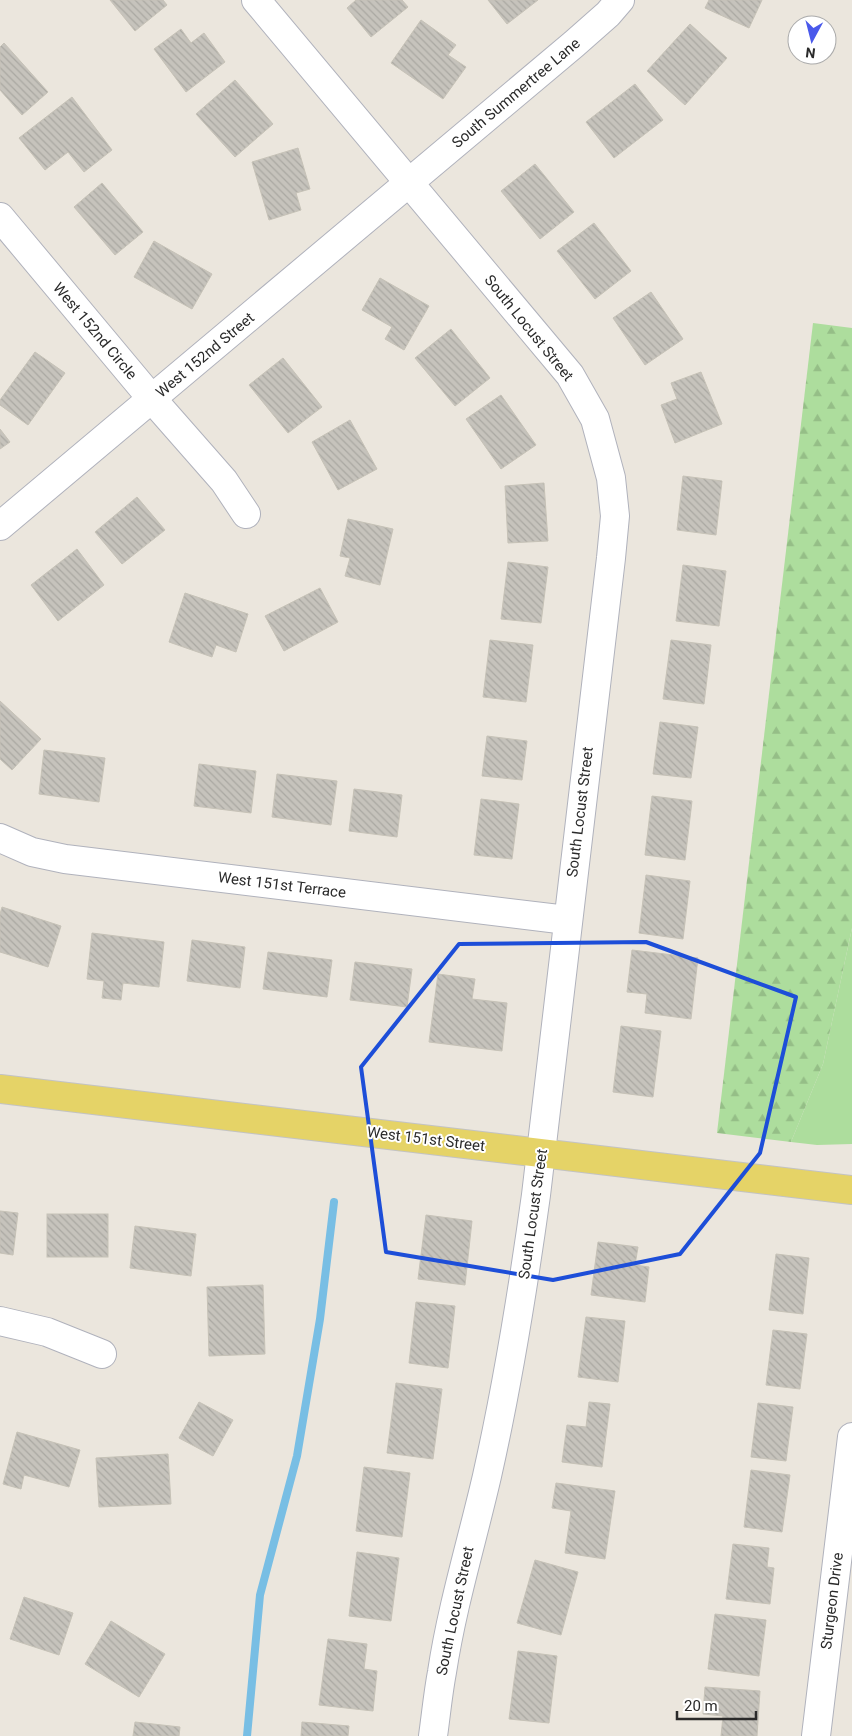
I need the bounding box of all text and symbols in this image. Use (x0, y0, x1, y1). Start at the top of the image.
north arrow (787, 15, 837, 65)
street label: South Summertree Lane (448, 34, 584, 152)
text: N (805, 44, 816, 61)
street label: South Locust Street (481, 271, 577, 385)
street label: West 152nd Circle (49, 279, 141, 383)
street label: West 152nd Street (152, 309, 258, 401)
street label: South Locust Street (563, 746, 597, 878)
street label: West 151st Terrace (217, 868, 347, 902)
street label: West 151st Street (366, 1123, 486, 1155)
street label: South Locust Street (515, 1148, 551, 1280)
street label: South Locust Street (433, 1545, 477, 1677)
street label: Sturgeon Drive (817, 1551, 847, 1651)
scale bar (677, 1688, 756, 1720)
text: 20 m (684, 1697, 718, 1715)

